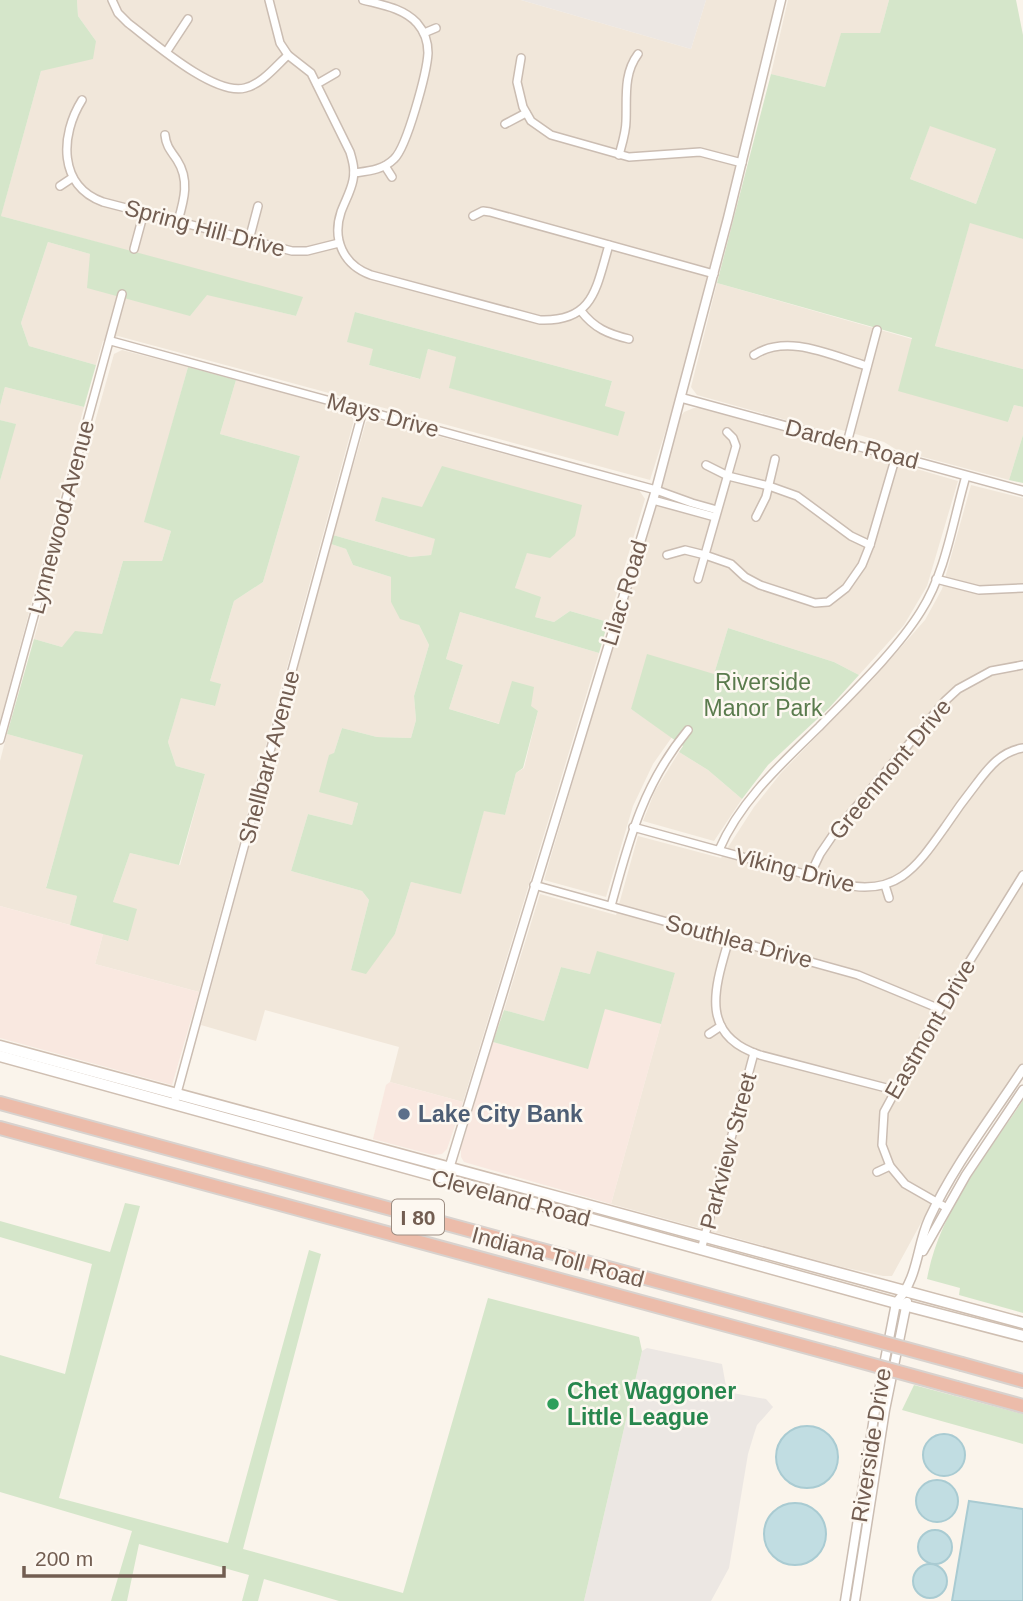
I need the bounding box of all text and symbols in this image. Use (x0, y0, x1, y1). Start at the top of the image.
street label: Spring Hill Drive (122, 194, 288, 262)
street label: Mays Drive (324, 388, 442, 442)
street label: Darden Road (783, 414, 921, 474)
street label: Lynnewood Avenue (23, 417, 99, 617)
street label: Lilac Road (596, 537, 652, 649)
street label: Shellbark Avenue (233, 667, 305, 847)
park label: Riverside Manor Park (704, 669, 823, 721)
street label: Greenmont Drive (824, 694, 956, 844)
street label: Viking Drive (733, 843, 857, 897)
street label: Southlea Drive (663, 909, 815, 973)
street label: Eastmont Drive (879, 954, 981, 1104)
street label: Parkview Street (695, 1069, 762, 1232)
place label: Lake City Bank (418, 1101, 583, 1127)
marker: Lake City Bank (396, 1106, 412, 1122)
street label: Cleveland Road (429, 1164, 593, 1232)
road number: I 80 (392, 1200, 444, 1234)
street label: Indiana Toll Road (469, 1221, 647, 1293)
street label: Riverside Drive (846, 1366, 896, 1524)
place label: Chet Waggoner Little League (567, 1378, 736, 1430)
marker: Chet Waggoner Little League (545, 1396, 561, 1412)
scale bar (24, 1534, 224, 1578)
text: 200 m (35, 1547, 93, 1570)

